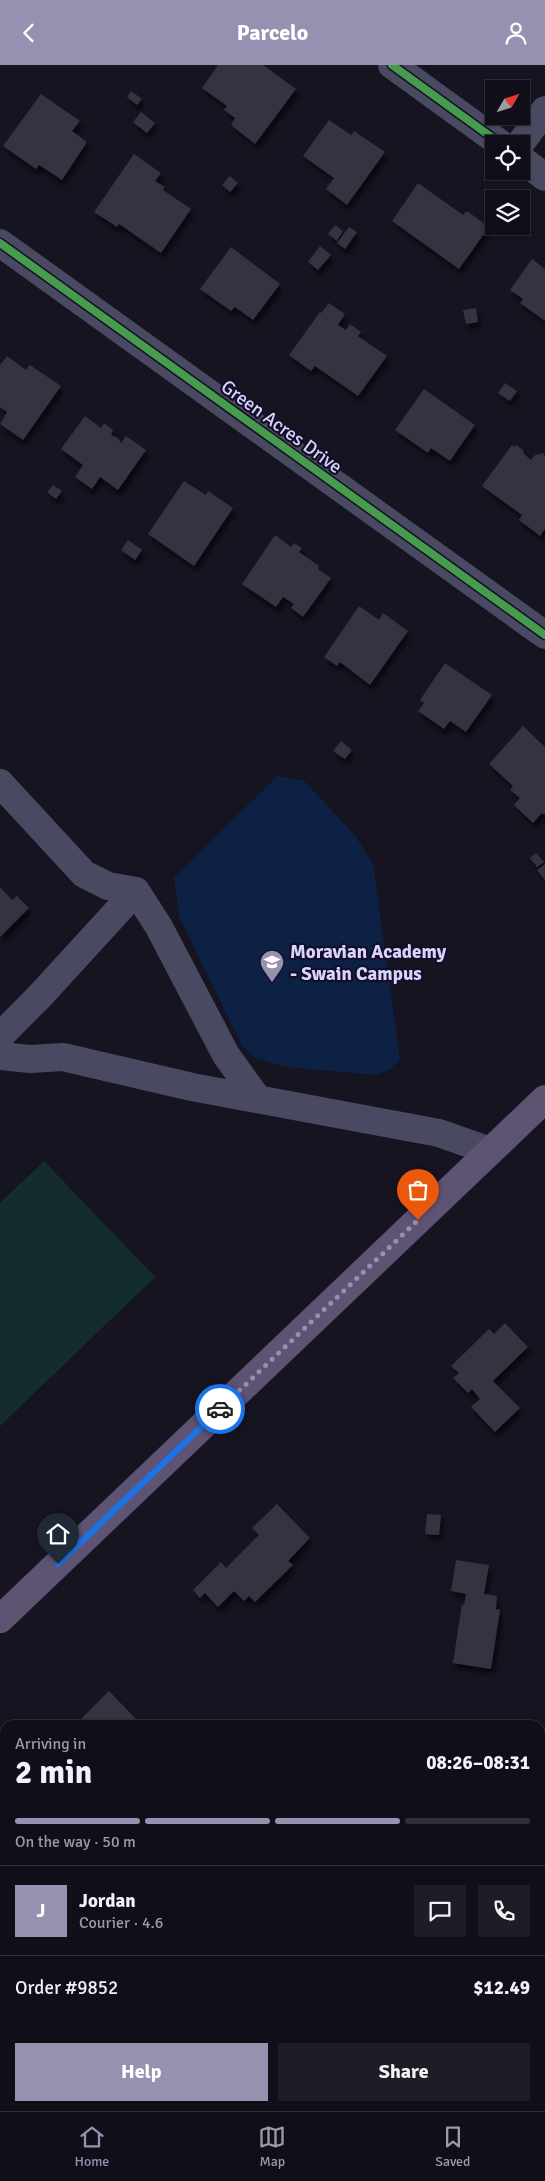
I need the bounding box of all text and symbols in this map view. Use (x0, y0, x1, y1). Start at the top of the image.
icon: back (15, 19, 43, 47)
text: Parcelo (237, 19, 308, 46)
icon: person (502, 19, 530, 47)
north arrow (485, 80, 530, 125)
map controls (485, 80, 530, 235)
button: locate (485, 135, 530, 180)
button: layers (485, 190, 530, 235)
street label: Green Acres Drive (216, 375, 347, 479)
place label: Moravian Academy - Swain Campus (290, 940, 447, 986)
school or university icon: Moravian Academy - Swain Campus (259, 949, 285, 983)
pin (397, 1169, 439, 1220)
icon: bag (404, 1176, 432, 1204)
courier (195, 1384, 245, 1434)
icon: car (206, 1395, 234, 1423)
pin (37, 1513, 79, 1564)
icon: home (44, 1520, 72, 1548)
text: Arriving in (15, 1734, 86, 1754)
text: 08:26–08:31 (426, 1751, 530, 1775)
text: 2 min (15, 1753, 92, 1792)
text: On the way · 50 m (15, 1832, 136, 1852)
button: chat (414, 1885, 466, 1937)
button: phone (478, 1885, 530, 1937)
text: Jordan (79, 1889, 136, 1913)
text: J (37, 1899, 45, 1923)
text: Courier · 4.6 (79, 1913, 163, 1933)
text: Order #9852 (15, 1976, 118, 2000)
text: $12.49 (473, 1976, 530, 2000)
button: Help (15, 2043, 268, 2101)
button: Share (278, 2043, 530, 2101)
tab: Home (74, 2123, 109, 2170)
tab: Map (258, 2123, 286, 2170)
tab: Saved (435, 2123, 471, 2170)

